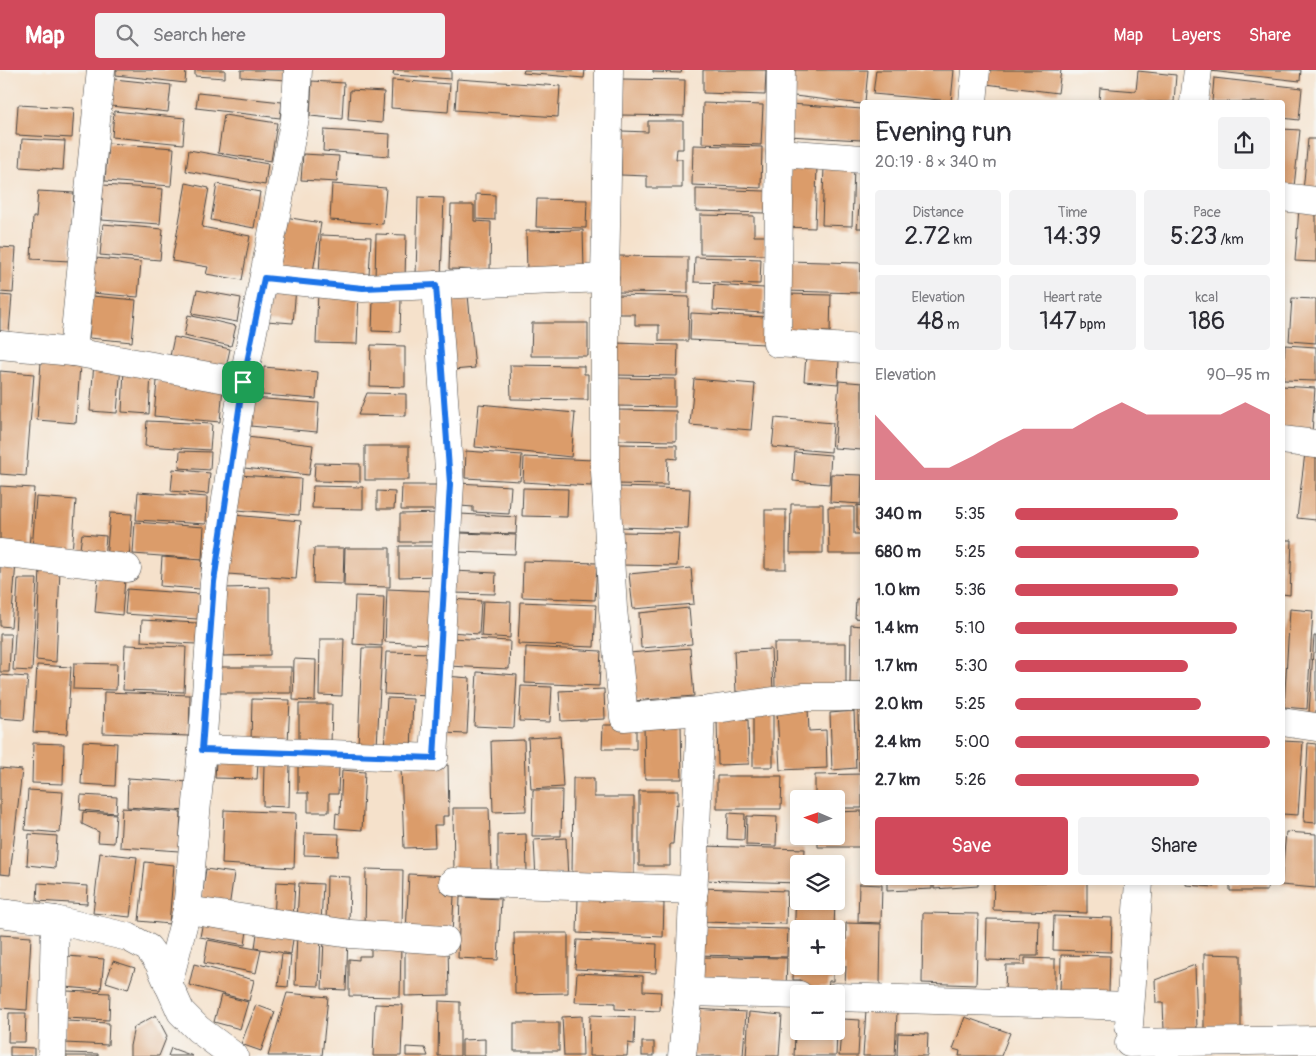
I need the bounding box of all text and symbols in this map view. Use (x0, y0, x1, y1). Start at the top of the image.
search box (95, 13, 445, 58)
text: Map (25, 21, 65, 50)
icon: search (113, 21, 141, 49)
text: Search here (153, 23, 246, 47)
text: Map (1114, 24, 1143, 47)
text: Layers (1171, 24, 1221, 47)
text: Share (1249, 24, 1291, 47)
text: Evening run (875, 115, 1012, 150)
button: share (1218, 117, 1270, 169)
text: 20:19 · 8 × 340 m (875, 152, 996, 172)
text: Distance (913, 204, 964, 221)
text: Time (1058, 204, 1087, 221)
text: Pace (1193, 204, 1221, 221)
text: 2.72 (904, 221, 951, 252)
text: 14:39 (1044, 221, 1101, 252)
text: 5:23 (1170, 221, 1217, 252)
text: km (951, 231, 972, 248)
text: /km (1217, 231, 1244, 248)
text: Elevation (911, 289, 965, 306)
text: Heart rate (1043, 289, 1102, 306)
text: kcal (1195, 289, 1218, 306)
text: 48 (917, 306, 944, 337)
text: 147 (1039, 306, 1077, 337)
text: 186 (1188, 306, 1225, 337)
text: m (944, 316, 959, 333)
text: bpm (1077, 316, 1106, 333)
pin (222, 361, 264, 403)
text: Elevation (875, 365, 936, 385)
text: 90–95 m (1207, 365, 1270, 385)
icon: arrive (229, 368, 257, 396)
text: 340 m (875, 504, 922, 524)
text: 5:35 (955, 504, 986, 524)
text: 680 m (875, 542, 921, 562)
text: 5:25 (955, 542, 986, 562)
text: 1.0 km (875, 580, 920, 600)
text: 5:36 (955, 580, 986, 600)
text: 1.4 km (875, 618, 918, 638)
text: 5:10 (955, 618, 985, 638)
text: 1.7 km (875, 656, 918, 676)
text: 5:30 (955, 656, 988, 676)
text: 2.0 km (875, 694, 923, 714)
text: 5:25 (955, 694, 986, 714)
text: 2.4 km (875, 732, 921, 752)
text: 5:00 (955, 732, 990, 752)
text: 2.7 km (875, 770, 920, 790)
text: 5:26 (955, 770, 986, 790)
north arrow (790, 790, 845, 845)
map controls (790, 790, 845, 1040)
button: Save (875, 817, 1068, 875)
button: Share (1078, 817, 1270, 875)
button: layers (790, 855, 845, 910)
button: + (790, 920, 845, 975)
button: − (790, 985, 845, 1040)

